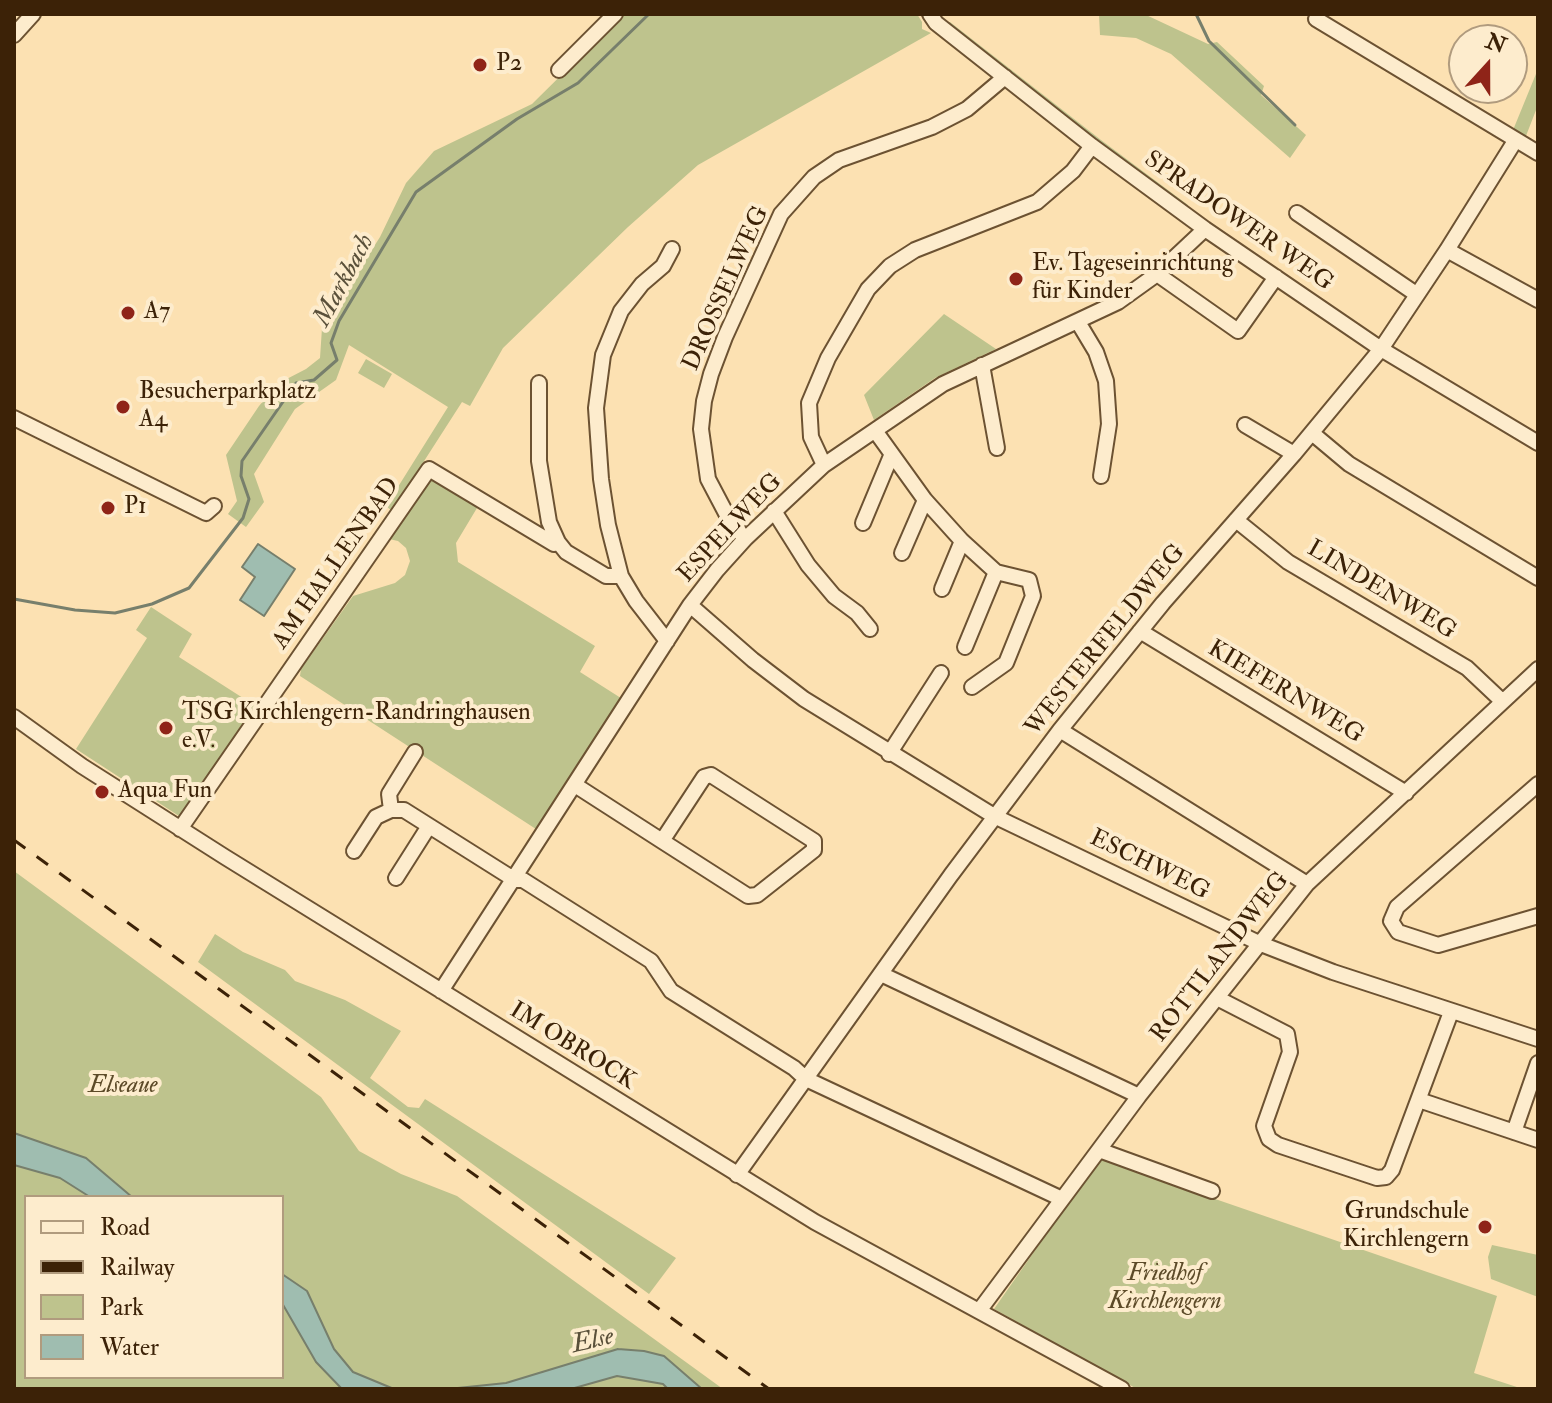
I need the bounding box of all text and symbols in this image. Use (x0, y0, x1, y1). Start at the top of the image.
north arrow (1448, 24, 1528, 104)
text: N (1482, 27, 1510, 60)
place label: P2 (496, 51, 522, 79)
marker: P2 (471, 56, 489, 74)
street label: SPRADOWER WEG (1138, 146, 1338, 298)
street label: DROSSELWEG (678, 202, 776, 376)
water label: Markbach (308, 230, 382, 332)
place label: Ev. Tageseinrichtung für Kinder (1032, 251, 1234, 307)
marker: Ev. Tageseinrichtung für Kinder (1007, 270, 1025, 288)
place label: A7 (144, 299, 170, 327)
marker: A7 (119, 304, 137, 322)
place label: Besucherparkplatz A4 (139, 379, 316, 435)
marker: Besucherparkplatz A4 (114, 398, 132, 416)
street label: ESPELWEG (673, 468, 789, 590)
street label: AM HALLENBAD (267, 473, 407, 655)
place label: P1 (124, 494, 147, 522)
marker: P1 (99, 499, 117, 517)
street label: LINDENWEG (1301, 535, 1461, 647)
street label: WESTERFELDWEG (1020, 539, 1192, 743)
street label: KIEFERNWEG (1202, 635, 1368, 751)
place label: TSG Kirchlengern-Randringhausen e.V. (182, 700, 531, 756)
marker: TSG Kirchlengern-Randringhausen e.V. (157, 719, 175, 737)
place label: Aqua Fun (118, 778, 212, 806)
marker: Aqua Fun (93, 783, 111, 801)
street label: ESCHWEG (1084, 825, 1214, 907)
street label: ROTTLANDWEG (1146, 867, 1296, 1049)
street label: IM OBROCK (504, 997, 640, 1097)
park label: Elseaue (88, 1073, 158, 1101)
legend (24, 1195, 284, 1379)
place label: Grundschule Kirchlengern (1343, 1199, 1469, 1255)
text: Road (100, 1212, 150, 1243)
marker: Grundschule Kirchlengern (1476, 1218, 1494, 1236)
text: Railway (100, 1252, 174, 1283)
park label: Friedhof Kirchlengern (1108, 1261, 1222, 1317)
text: Park (100, 1292, 144, 1323)
water label: Else (569, 1322, 617, 1362)
text: Water (100, 1332, 159, 1363)

